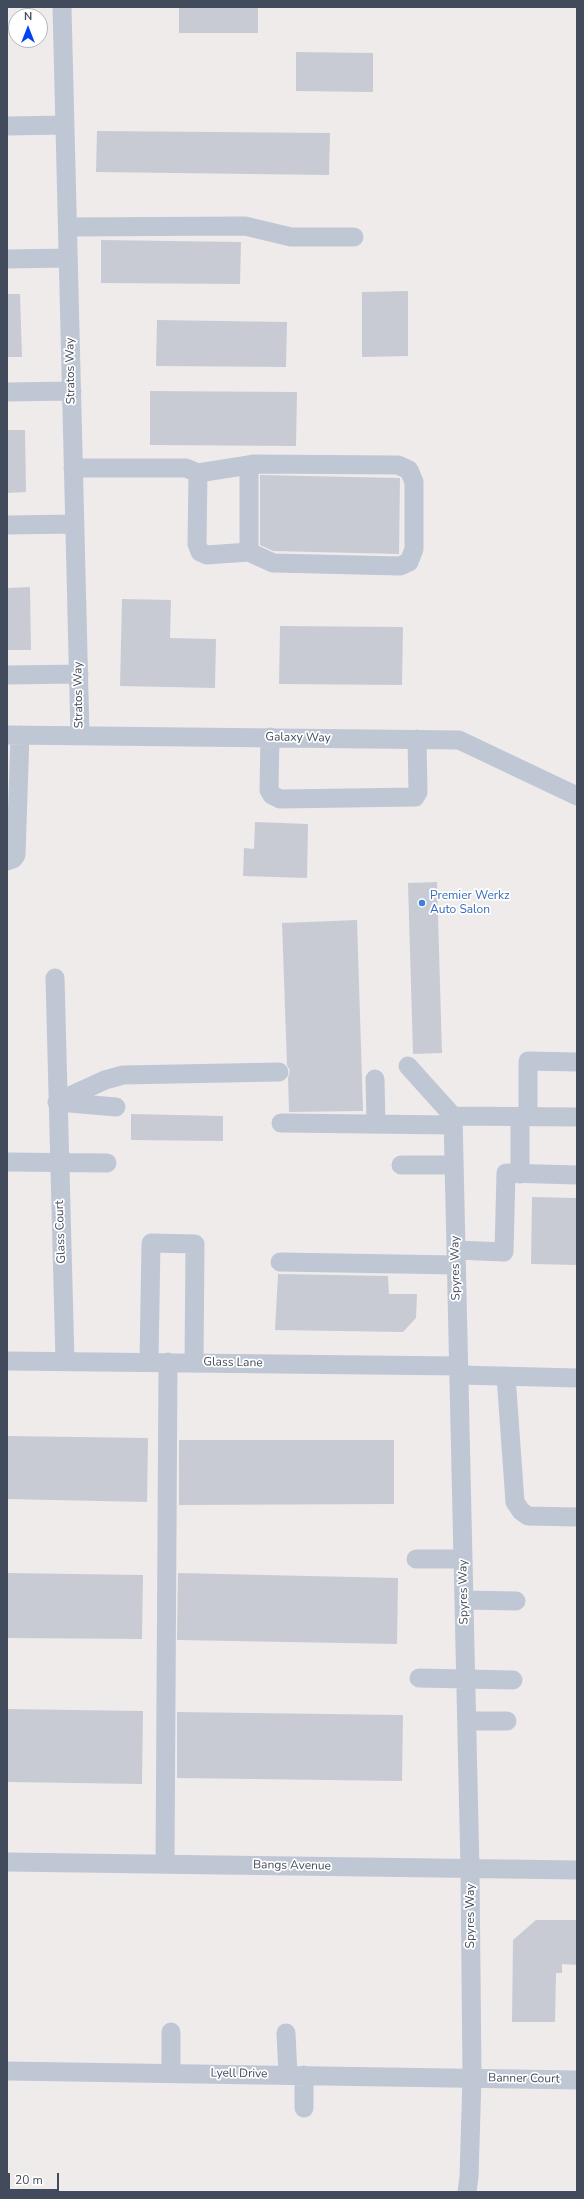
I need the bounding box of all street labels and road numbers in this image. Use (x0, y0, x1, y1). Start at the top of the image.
street label: Stratos Way (63, 337, 79, 405)
street label: Stratos Way (71, 661, 87, 729)
street label: Galaxy Way (265, 730, 331, 746)
street label: Glass Court (53, 1200, 69, 1264)
street label: Spyres Way (448, 1235, 464, 1301)
street label: Glass Lane (203, 1355, 263, 1371)
street label: Spyres Way (456, 1559, 472, 1625)
street label: Bangs Avenue (253, 1858, 331, 1874)
street label: Spyres Way (464, 1884, 478, 1948)
street label: Lyell Drive (210, 2066, 268, 2082)
street label: Banner Court (488, 2071, 560, 2087)

